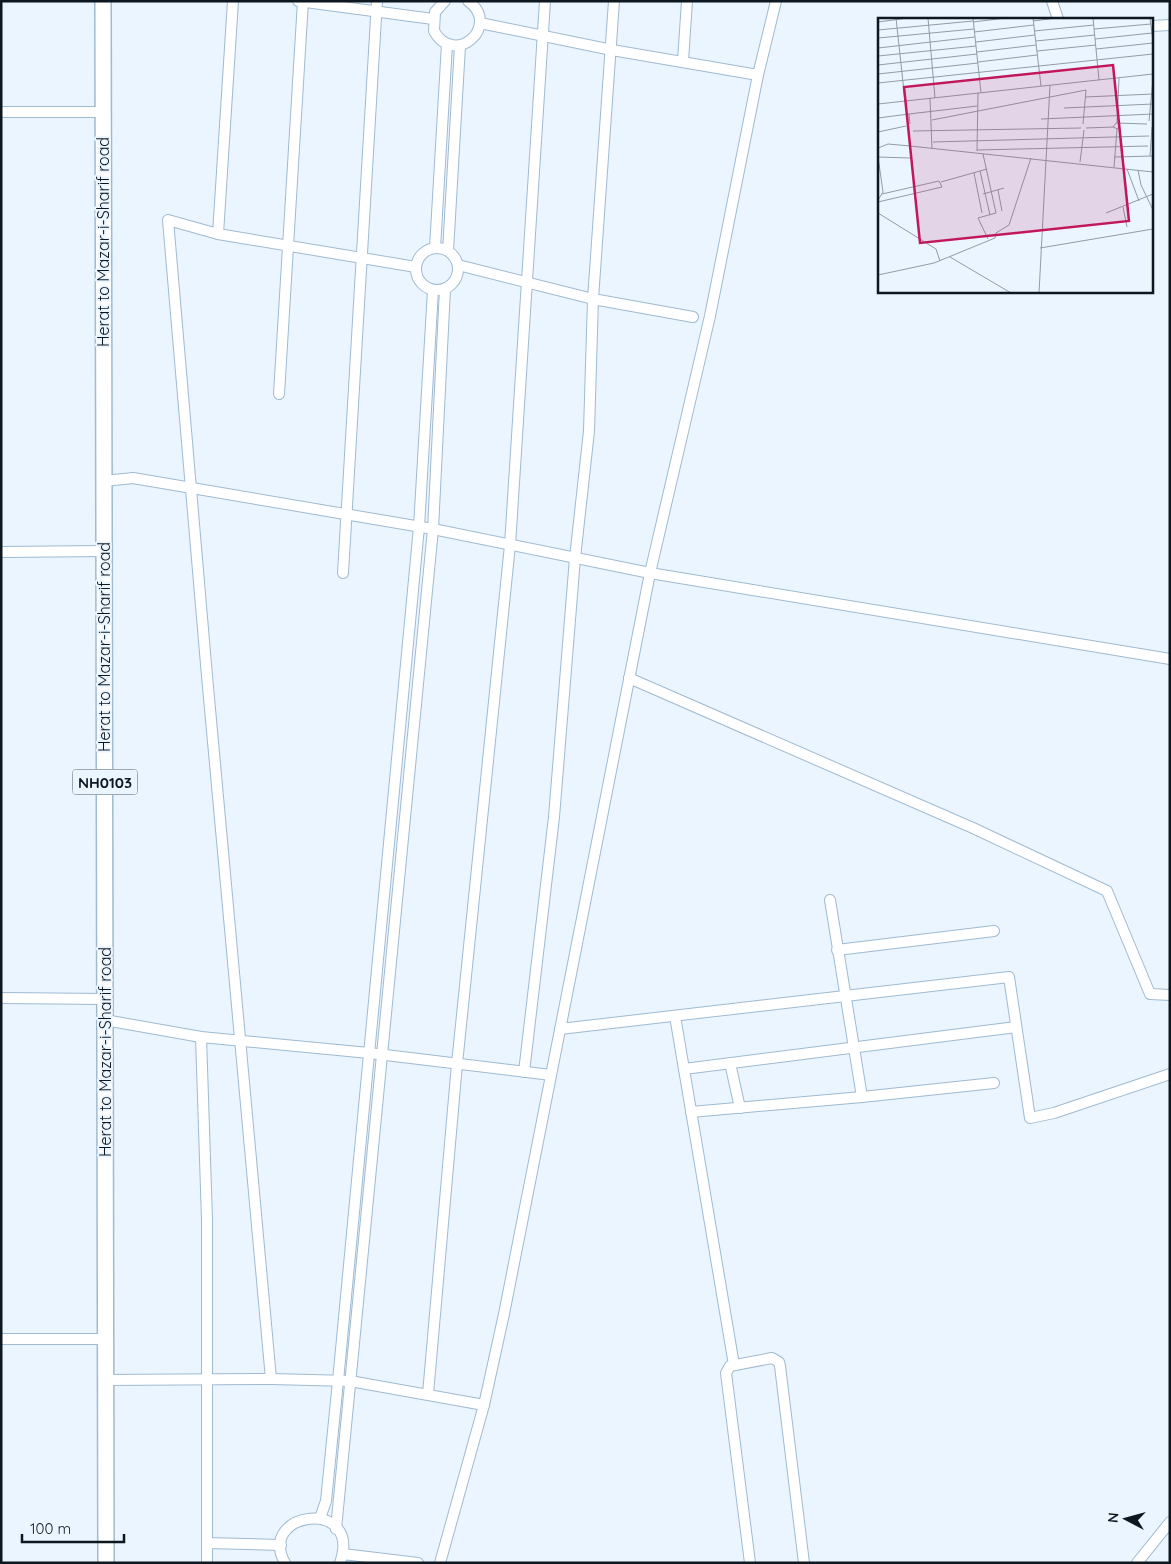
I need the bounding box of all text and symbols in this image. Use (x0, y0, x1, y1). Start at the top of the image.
inset map (878, 18, 1154, 292)
street label: Herat to Mazar-i-Sharif road (93, 137, 113, 347)
street label: Herat to Mazar-i-Sharif road (94, 542, 114, 752)
road number: NH0103 (72, 770, 138, 794)
street label: Herat to Mazar-i-Sharif road (95, 947, 115, 1157)
north arrow (1101, 1494, 1151, 1544)
scale bar (22, 1512, 125, 1544)
text: N (1104, 1512, 1123, 1524)
text: 100 m (30, 1519, 71, 1538)

